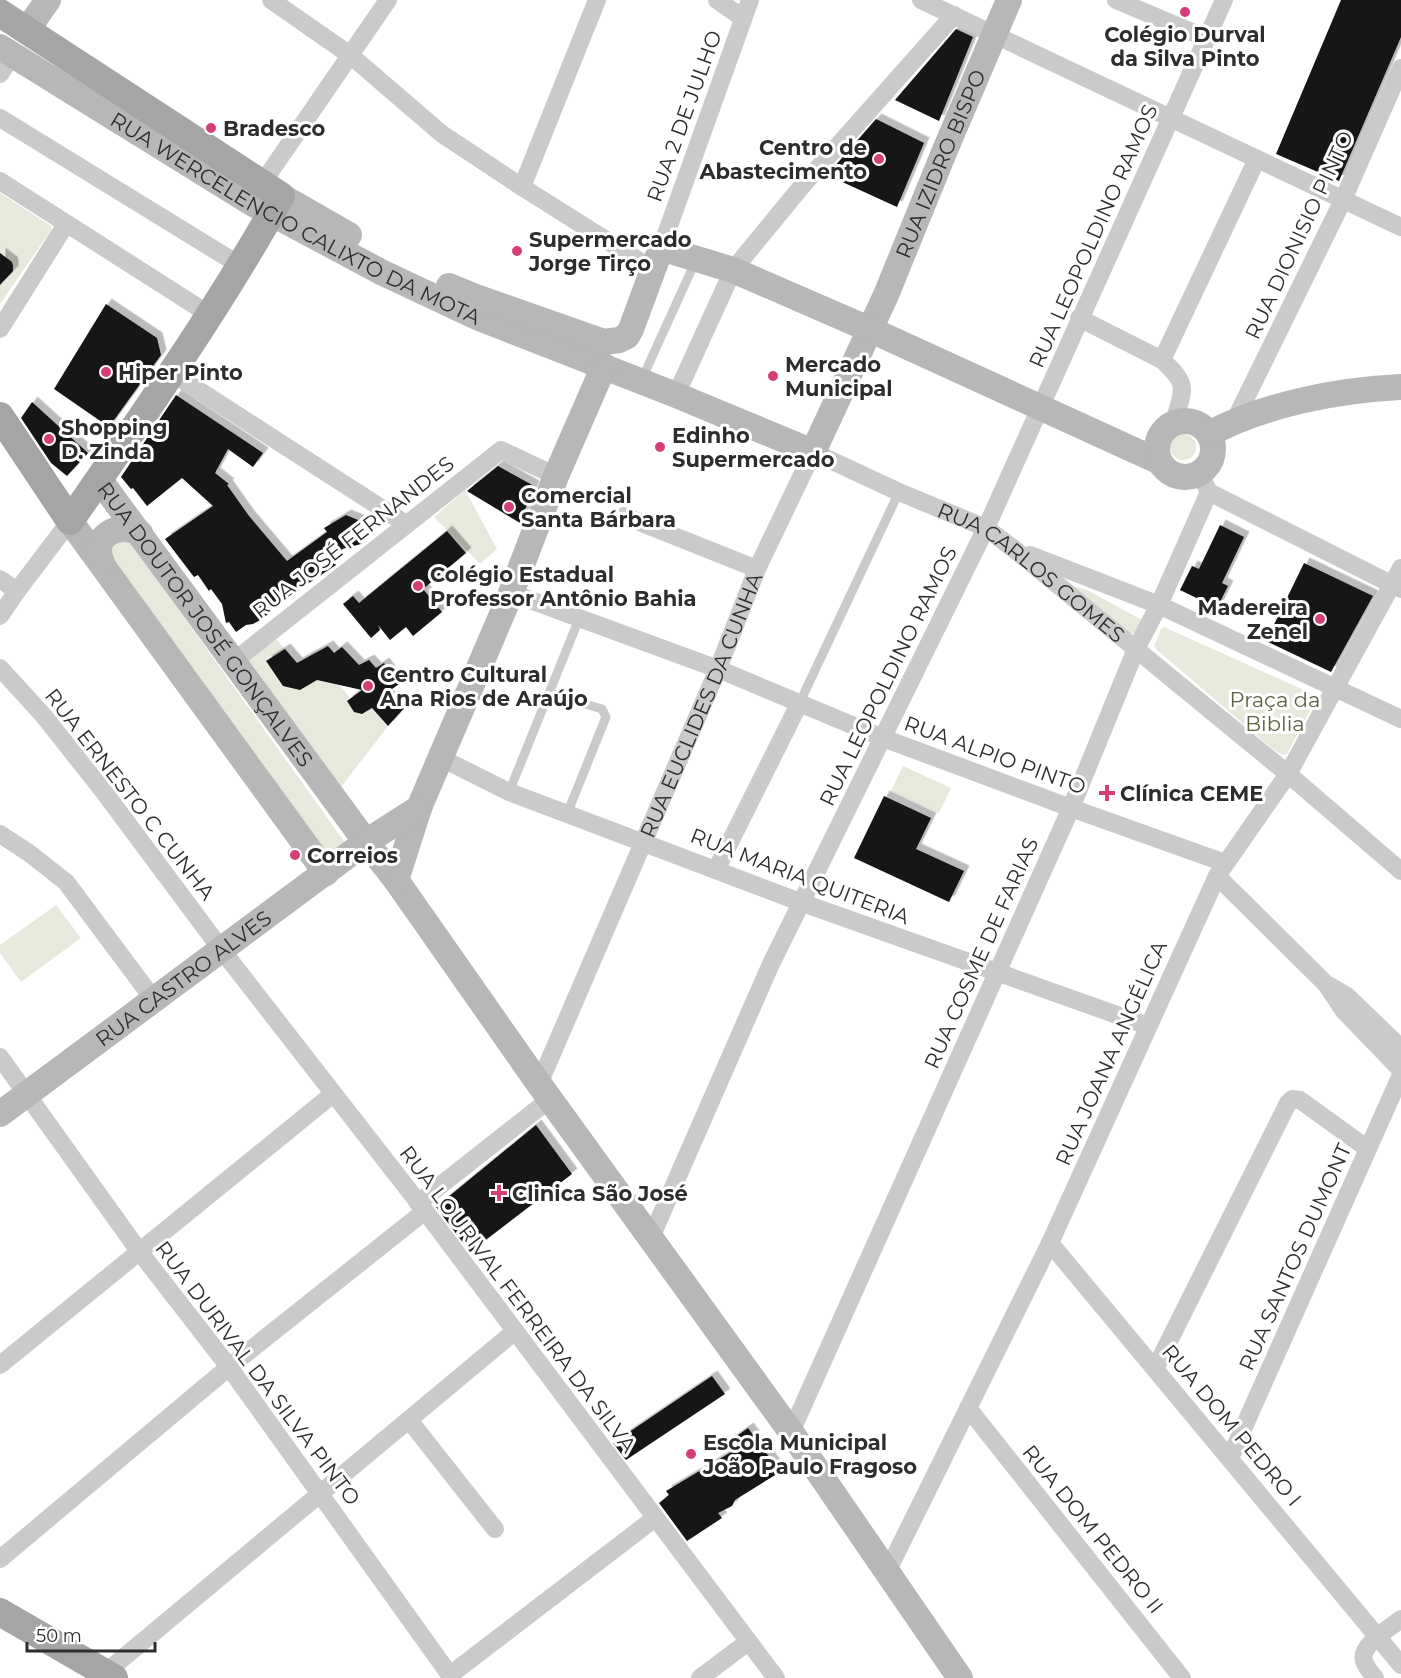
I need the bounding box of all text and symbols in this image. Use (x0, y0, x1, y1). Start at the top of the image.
marker: Colégio Durval da Silva Pinto (1178, 5, 1192, 19)
place label: Colégio Durval da Silva Pinto (1104, 22, 1266, 71)
street label: RUA 2 DE JULHO (641, 27, 727, 205)
street label: RUA IZIDRO BISPO (890, 66, 990, 262)
street label: RUA LEOPOLDINO RAMOS (1023, 100, 1163, 372)
street label: RUA WERCELENCIO CALIXTO DA MOTA (106, 106, 486, 330)
place label: Bradesco (223, 116, 326, 141)
marker: Bradesco (204, 121, 218, 135)
street label: RUA DIONISIO PINTO (1240, 127, 1358, 343)
place label: Centro de Abastecimento (698, 135, 867, 184)
marker: Centro de Abastecimento (872, 152, 886, 166)
place label: Supermercado Jorge Tirço (528, 227, 692, 276)
marker: Supermercado Jorge Tirço (510, 244, 524, 258)
place label: Mercado Municipal (785, 352, 893, 401)
place label: Hiper Pinto (118, 360, 243, 385)
marker: Hiper Pinto (99, 365, 113, 379)
marker: Mercado Municipal (766, 369, 780, 383)
place label: Shopping D. Zinda (61, 415, 167, 464)
place label: Edinho Supermercado (672, 423, 835, 472)
marker: Shopping D. Zinda (42, 432, 56, 446)
marker: Edinho Supermercado (653, 440, 667, 454)
street label: RUA JOSÉ FERNANDES (247, 451, 459, 623)
street label: RUA DOUTOR JOSÉ GONÇALVES (93, 477, 319, 771)
place label: Comercial Santa Bárbara (521, 483, 676, 532)
street label: RUA CARLOS GOMES (934, 497, 1130, 647)
marker: Comercial Santa Bárbara (502, 500, 516, 514)
street label: RUA LEOPOLDINO RAMOS (814, 542, 962, 810)
place label: Colégio Estadual Professor Antônio Bahia (430, 562, 697, 611)
street label: RUA EUCLIDES DA CUNHA (634, 568, 767, 841)
marker: Colégio Estadual Professor Antônio Bahia (411, 579, 425, 593)
place label: Madereira Zenel (1197, 595, 1308, 644)
marker: Madereira Zenel (1313, 612, 1327, 626)
place label: Centro Cultural Ana Rios de Araújo (379, 662, 588, 711)
marker: Centro Cultural Ana Rios de Araújo (361, 679, 375, 693)
street label: RUA ERNESTO C CUNHA (40, 683, 221, 905)
park label: Praça da Biblia (1230, 687, 1320, 736)
street label: RUA ALPIO PINTO (901, 710, 1089, 800)
place label: Clínica CEME (1120, 781, 1263, 806)
marker: Clínica CEME (1098, 784, 1116, 802)
street label: RUA MARIA QUITERIA (687, 823, 914, 930)
street label: RUA COSME DE FARIAS (919, 834, 1043, 1072)
place label: Correios (307, 843, 398, 868)
marker: Correios (288, 848, 302, 862)
street label: RUA CASTRO ALVES (90, 905, 276, 1051)
street label: RUA JOANA ANGÉLICA (1050, 936, 1172, 1169)
street label: RUA SANTOS DUMONT (1234, 1140, 1356, 1374)
street label: RUA LOURIVAL FERREIRA DA SILVA (394, 1141, 642, 1458)
place label: Clinica São José (512, 1181, 688, 1206)
marker: Clinica São José (490, 1184, 508, 1202)
street label: RUA DURIVAL DA SILVA PINTO (150, 1236, 366, 1510)
street label: RUA DOM PEDRO I (1157, 1339, 1307, 1511)
place label: Escola Municipal João Paulo Fragoso (702, 1430, 917, 1479)
street label: RUA DOM PEDRO II (1017, 1440, 1169, 1618)
marker: Escola Municipal João Paulo Fragoso (684, 1447, 698, 1461)
scale bar (27, 1615, 154, 1653)
text: 50 m (36, 1625, 82, 1647)

